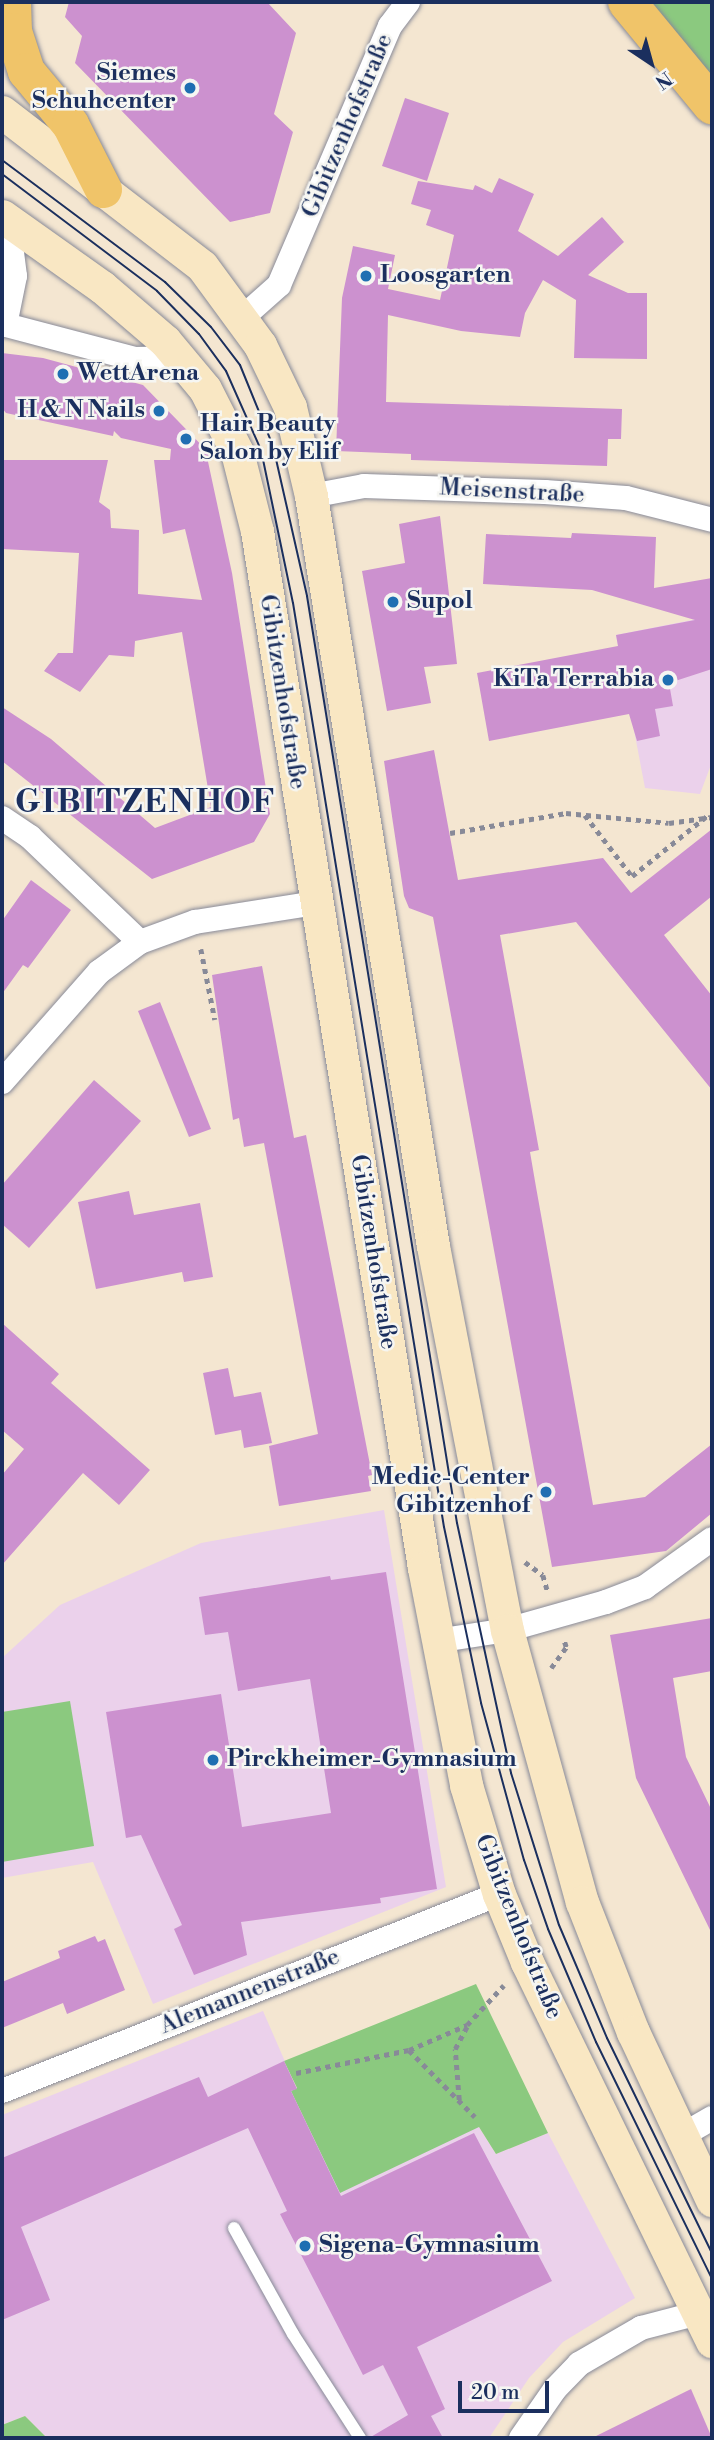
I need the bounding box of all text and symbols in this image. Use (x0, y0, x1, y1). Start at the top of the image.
north arrow (616, 28, 686, 98)
street label: Gibitzenhofstraße (296, 30, 400, 222)
place label: Siemes Schuhcenter (32, 60, 176, 116)
text: N (650, 66, 676, 94)
marker: Siemes Schuhcenter (182, 80, 198, 96)
place label: Loosgarten (380, 262, 511, 290)
marker: Loosgarten (358, 268, 374, 284)
place label: WettArena (77, 360, 199, 388)
marker: WettArena (55, 366, 71, 382)
place label: H & N Nails (17, 397, 145, 425)
marker: H & N Nails (151, 403, 167, 419)
place label: Hair Beauty Salon by Elif (200, 411, 339, 467)
marker: Hair Beauty Salon by Elif (178, 431, 194, 447)
street label: Meisenstraße (439, 474, 585, 510)
place label: Supol (407, 588, 473, 616)
street label: Gibitzenhofstraße (252, 593, 312, 791)
marker: Supol (385, 594, 401, 610)
place label: KiTa Terrabia (493, 666, 654, 694)
marker: KiTa Terrabia (660, 672, 676, 688)
district label: GIBITZENHOF (16, 783, 276, 821)
street label: Gibitzenhofstraße (343, 1153, 403, 1351)
place label: Medic-Center Gibitzenhof (371, 1464, 530, 1520)
marker: Medic-Center Gibitzenhof (536, 1482, 556, 1502)
place label: Pirckheimer-Gymnasium (227, 1746, 517, 1774)
marker: Pirckheimer-Gymnasium (205, 1752, 221, 1768)
street label: Gibitzenhofstraße (468, 1830, 568, 2024)
street label: Alemannenstraße (156, 1943, 344, 2041)
place label: Sigena-Gymnasium (319, 2232, 539, 2260)
marker: Sigena-Gymnasium (297, 2238, 313, 2254)
scale bar (462, 2366, 553, 2410)
text: 20 m (471, 2380, 520, 2406)

